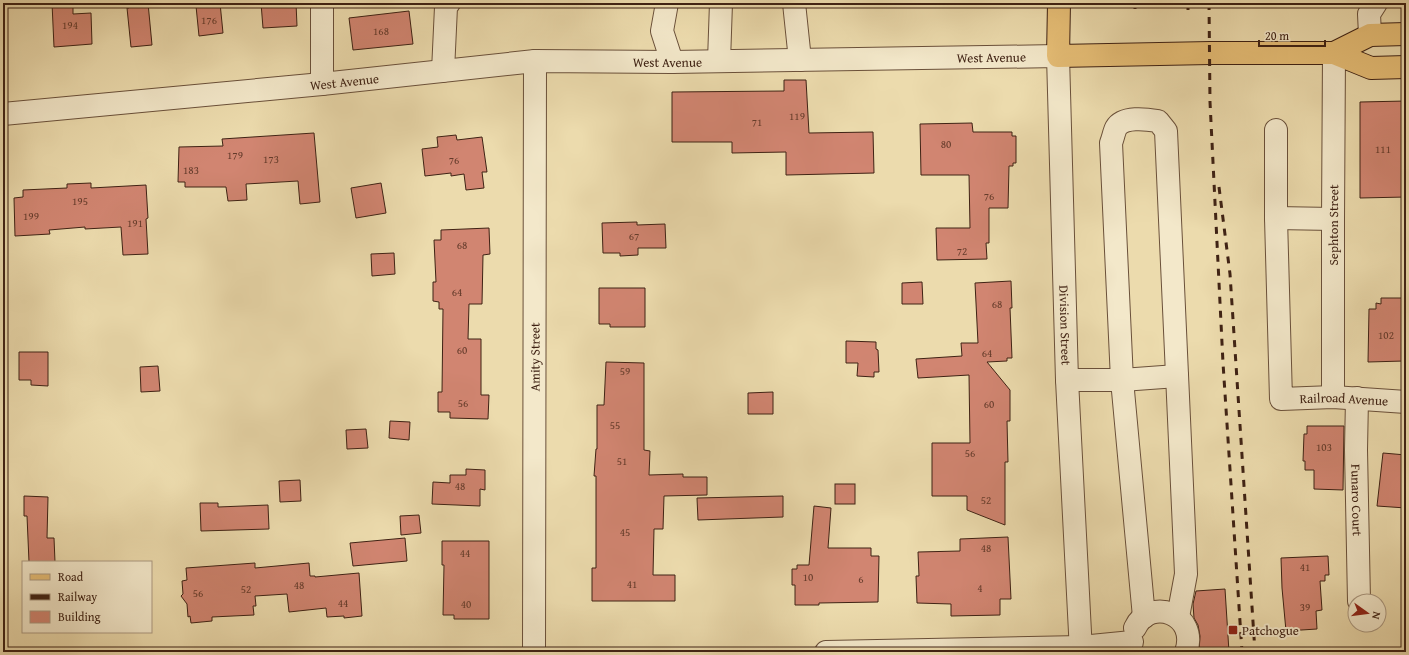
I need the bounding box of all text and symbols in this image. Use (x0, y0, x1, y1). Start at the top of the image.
house number: 176 (201, 12, 217, 28)
house number: 194 (62, 17, 78, 33)
scale bar (1259, 22, 1325, 48)
house number: 168 (373, 23, 389, 39)
text: 20 m (1265, 27, 1289, 44)
street label: West Avenue (957, 47, 1026, 67)
street label: West Avenue (633, 52, 702, 72)
street label: West Avenue (309, 68, 380, 95)
house number: 119 (789, 108, 805, 124)
house number: 71 (752, 114, 762, 130)
house number: 80 (941, 136, 951, 152)
house number: 111 (1375, 141, 1391, 157)
house number: 179 (227, 147, 243, 163)
house number: 173 (263, 151, 279, 167)
house number: 76 (449, 152, 459, 168)
house number: 183 (183, 162, 199, 178)
street label: Sephton Street (1323, 184, 1343, 266)
house number: 76 (984, 188, 994, 204)
house number: 195 (72, 193, 88, 209)
house number: 199 (23, 208, 39, 224)
house number: 191 (127, 215, 143, 231)
house number: 67 (629, 228, 639, 244)
house number: 68 (457, 237, 467, 253)
house number: 72 (957, 243, 967, 259)
house number: 64 (452, 284, 462, 300)
street label: Division Street (1055, 285, 1076, 366)
house number: 68 (992, 296, 1002, 312)
street label: Amity Street (525, 322, 544, 392)
house number: 102 (1378, 327, 1394, 343)
house number: 60 (457, 342, 467, 358)
house number: 64 (982, 345, 992, 361)
house number: 59 (620, 363, 630, 379)
street label: Railroad Avenue (1299, 387, 1389, 410)
house number: 56 (458, 395, 468, 411)
house number: 60 (984, 396, 994, 412)
house number: 55 (610, 417, 620, 433)
house number: 103 (1316, 439, 1332, 455)
house number: 56 (965, 445, 975, 461)
house number: 51 (617, 453, 627, 469)
street label: Funaro Court (1347, 464, 1367, 537)
house number: 48 (455, 478, 465, 494)
house number: 52 (981, 492, 991, 508)
house number: 45 (620, 524, 630, 540)
house number: 48 (981, 540, 991, 556)
house number: 44 (460, 545, 470, 561)
house number: 41 (1300, 559, 1310, 575)
legend (22, 561, 152, 633)
text: Road (58, 568, 84, 585)
house number: 10 (803, 569, 813, 585)
house number: 6 (858, 571, 864, 587)
house number: 41 (627, 576, 637, 592)
house number: 48 (294, 577, 304, 593)
house number: 4 (977, 580, 983, 596)
house number: 52 (241, 581, 251, 597)
house number: 56 (193, 585, 203, 601)
text: Railway (58, 588, 97, 605)
north arrow (1347, 593, 1387, 633)
house number: 44 (338, 595, 348, 611)
house number: 40 (461, 596, 471, 612)
house number: 39 (1300, 599, 1310, 615)
text: Building (58, 608, 101, 625)
text: N (1368, 610, 1385, 622)
place label: Patchogue (1242, 621, 1299, 640)
marker: Patchogue (1227, 624, 1239, 636)

